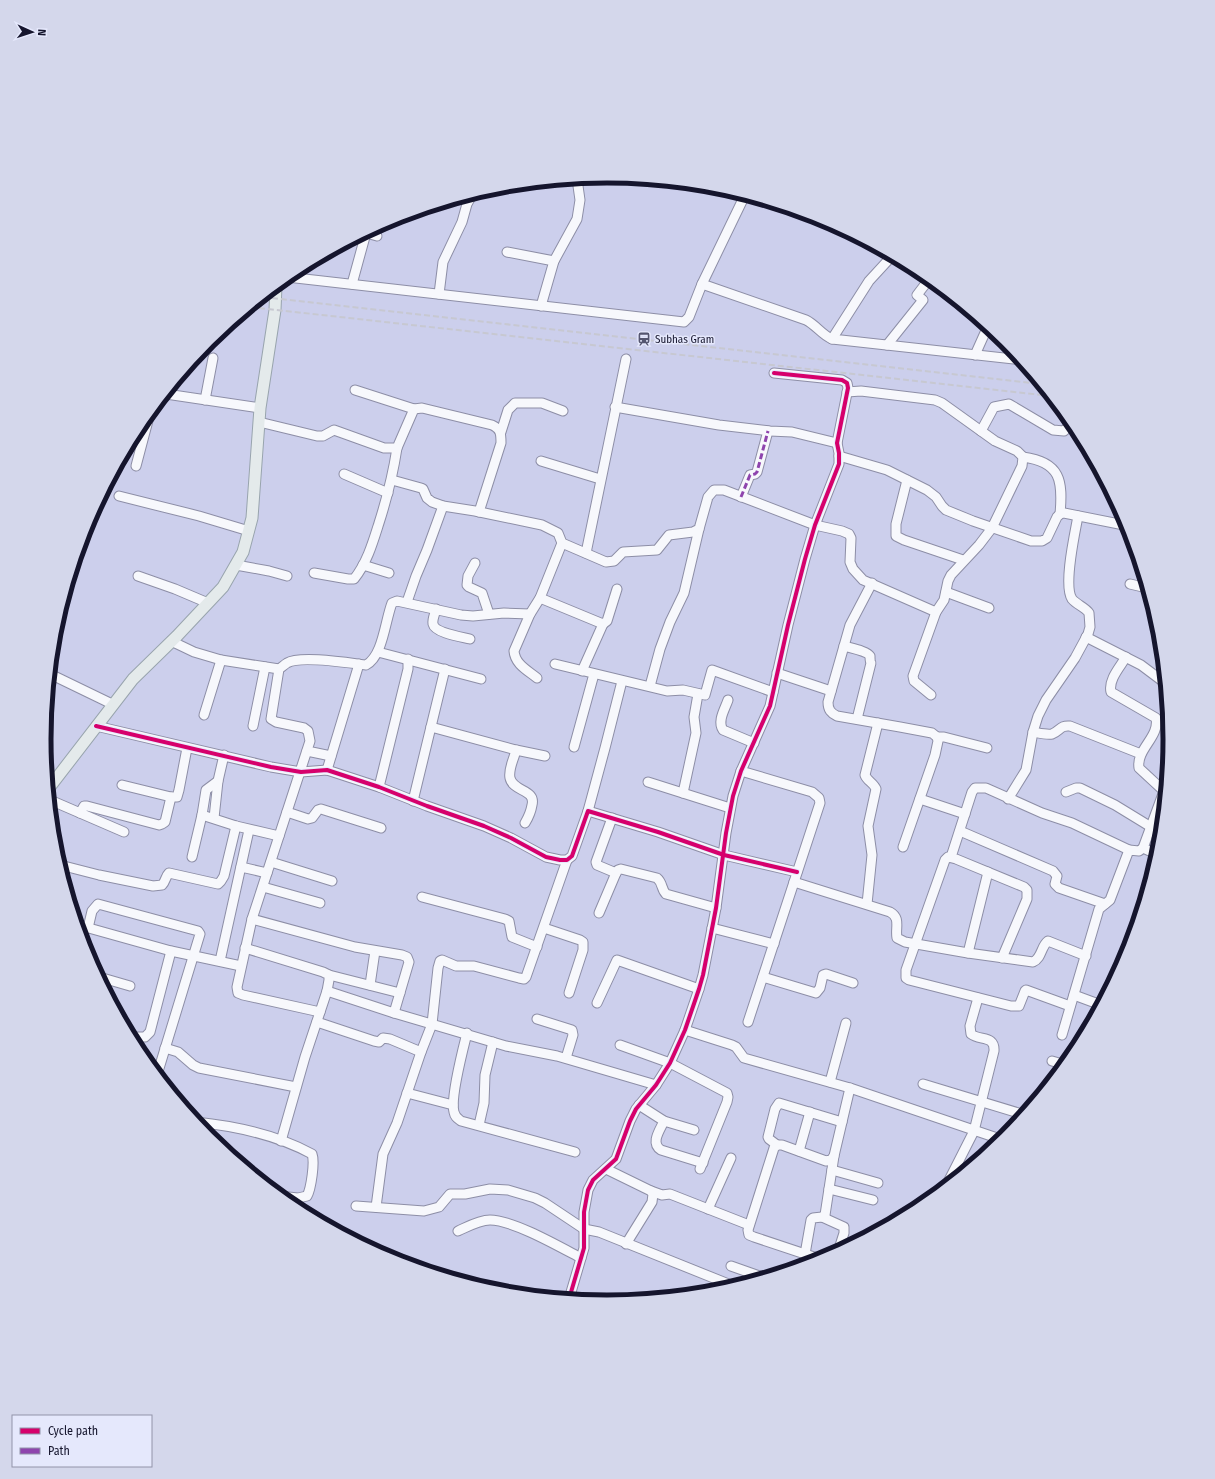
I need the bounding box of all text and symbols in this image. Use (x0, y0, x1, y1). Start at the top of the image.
north arrow (12, 12, 52, 52)
text: N (35, 29, 48, 36)
station icon: Subhas Gram (636, 331, 652, 347)
place label: Subhas Gram (655, 333, 714, 346)
legend (12, 1415, 152, 1467)
text: Cycle path (48, 1424, 98, 1438)
text: Path (48, 1444, 70, 1458)

